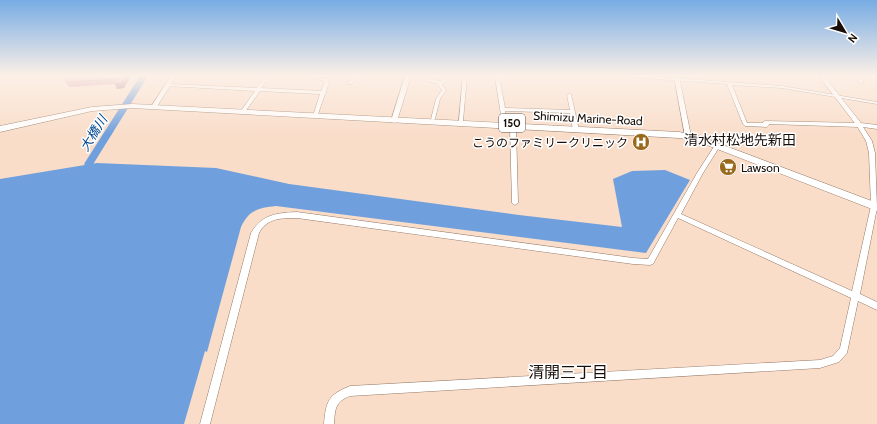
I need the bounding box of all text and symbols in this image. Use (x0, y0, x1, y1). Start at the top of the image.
north arrow (825, 12, 865, 52)
text: N (845, 31, 861, 46)
street label: Shimizu Marine-Road (533, 108, 643, 128)
water label: 大橋川 (76, 111, 111, 154)
road number: 150 (499, 114, 525, 132)
district label: 清水村松地先新田 (684, 131, 796, 149)
hospital icon: こうのファミリークリニック (631, 132, 651, 152)
place label: こうのファミリークリニック (472, 135, 628, 150)
supermarket icon: Lawson (718, 157, 738, 177)
place label: Lawson (741, 160, 780, 175)
district label: 清開三丁目 (528, 363, 608, 382)

